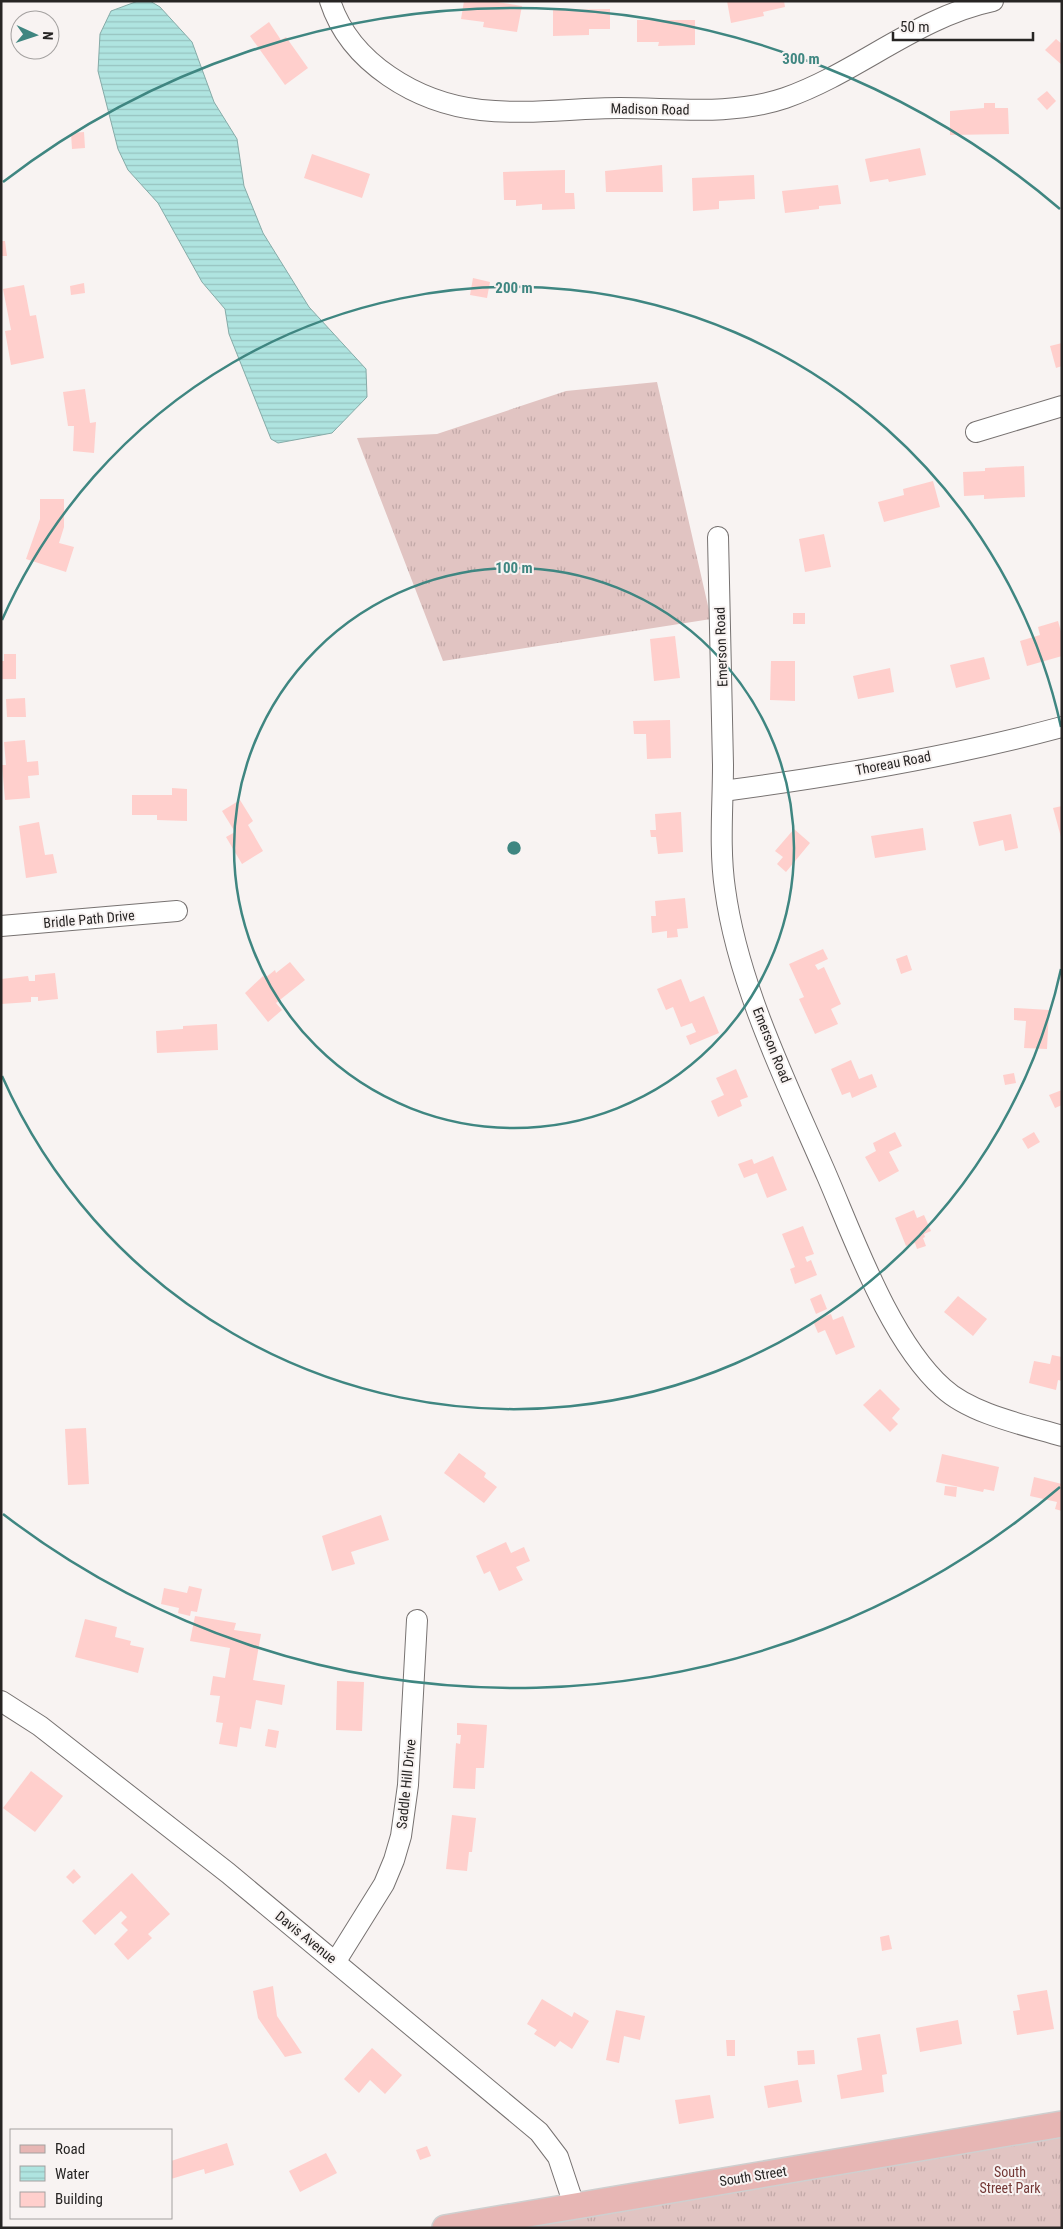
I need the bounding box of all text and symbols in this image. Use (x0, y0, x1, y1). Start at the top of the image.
north arrow (10, 10, 60, 60)
scale bar (893, 10, 1033, 42)
text: 50 m (900, 18, 930, 36)
text: N (40, 31, 56, 40)
text: 300 m (782, 50, 820, 68)
street label: Madison Road (610, 100, 690, 118)
text: 200 m (495, 279, 533, 297)
text: 100 m (495, 559, 533, 577)
street label: Emerson Road (712, 607, 730, 687)
street label: Thoreau Road (854, 748, 932, 778)
centre of rings (505, 839, 523, 857)
street label: Bridle Path Drive (43, 907, 136, 931)
street label: Emerson Road (750, 1005, 794, 1085)
street label: Saddle Hill Drive (393, 1738, 419, 1830)
street label: Davis Avenue (272, 1908, 340, 1967)
legend (10, 2129, 172, 2219)
text: Road (55, 2140, 85, 2158)
street label: South Street (718, 2163, 788, 2189)
park label: South Street Park (980, 2164, 1041, 2196)
text: Water (55, 2165, 90, 2183)
text: Building (55, 2190, 103, 2208)

